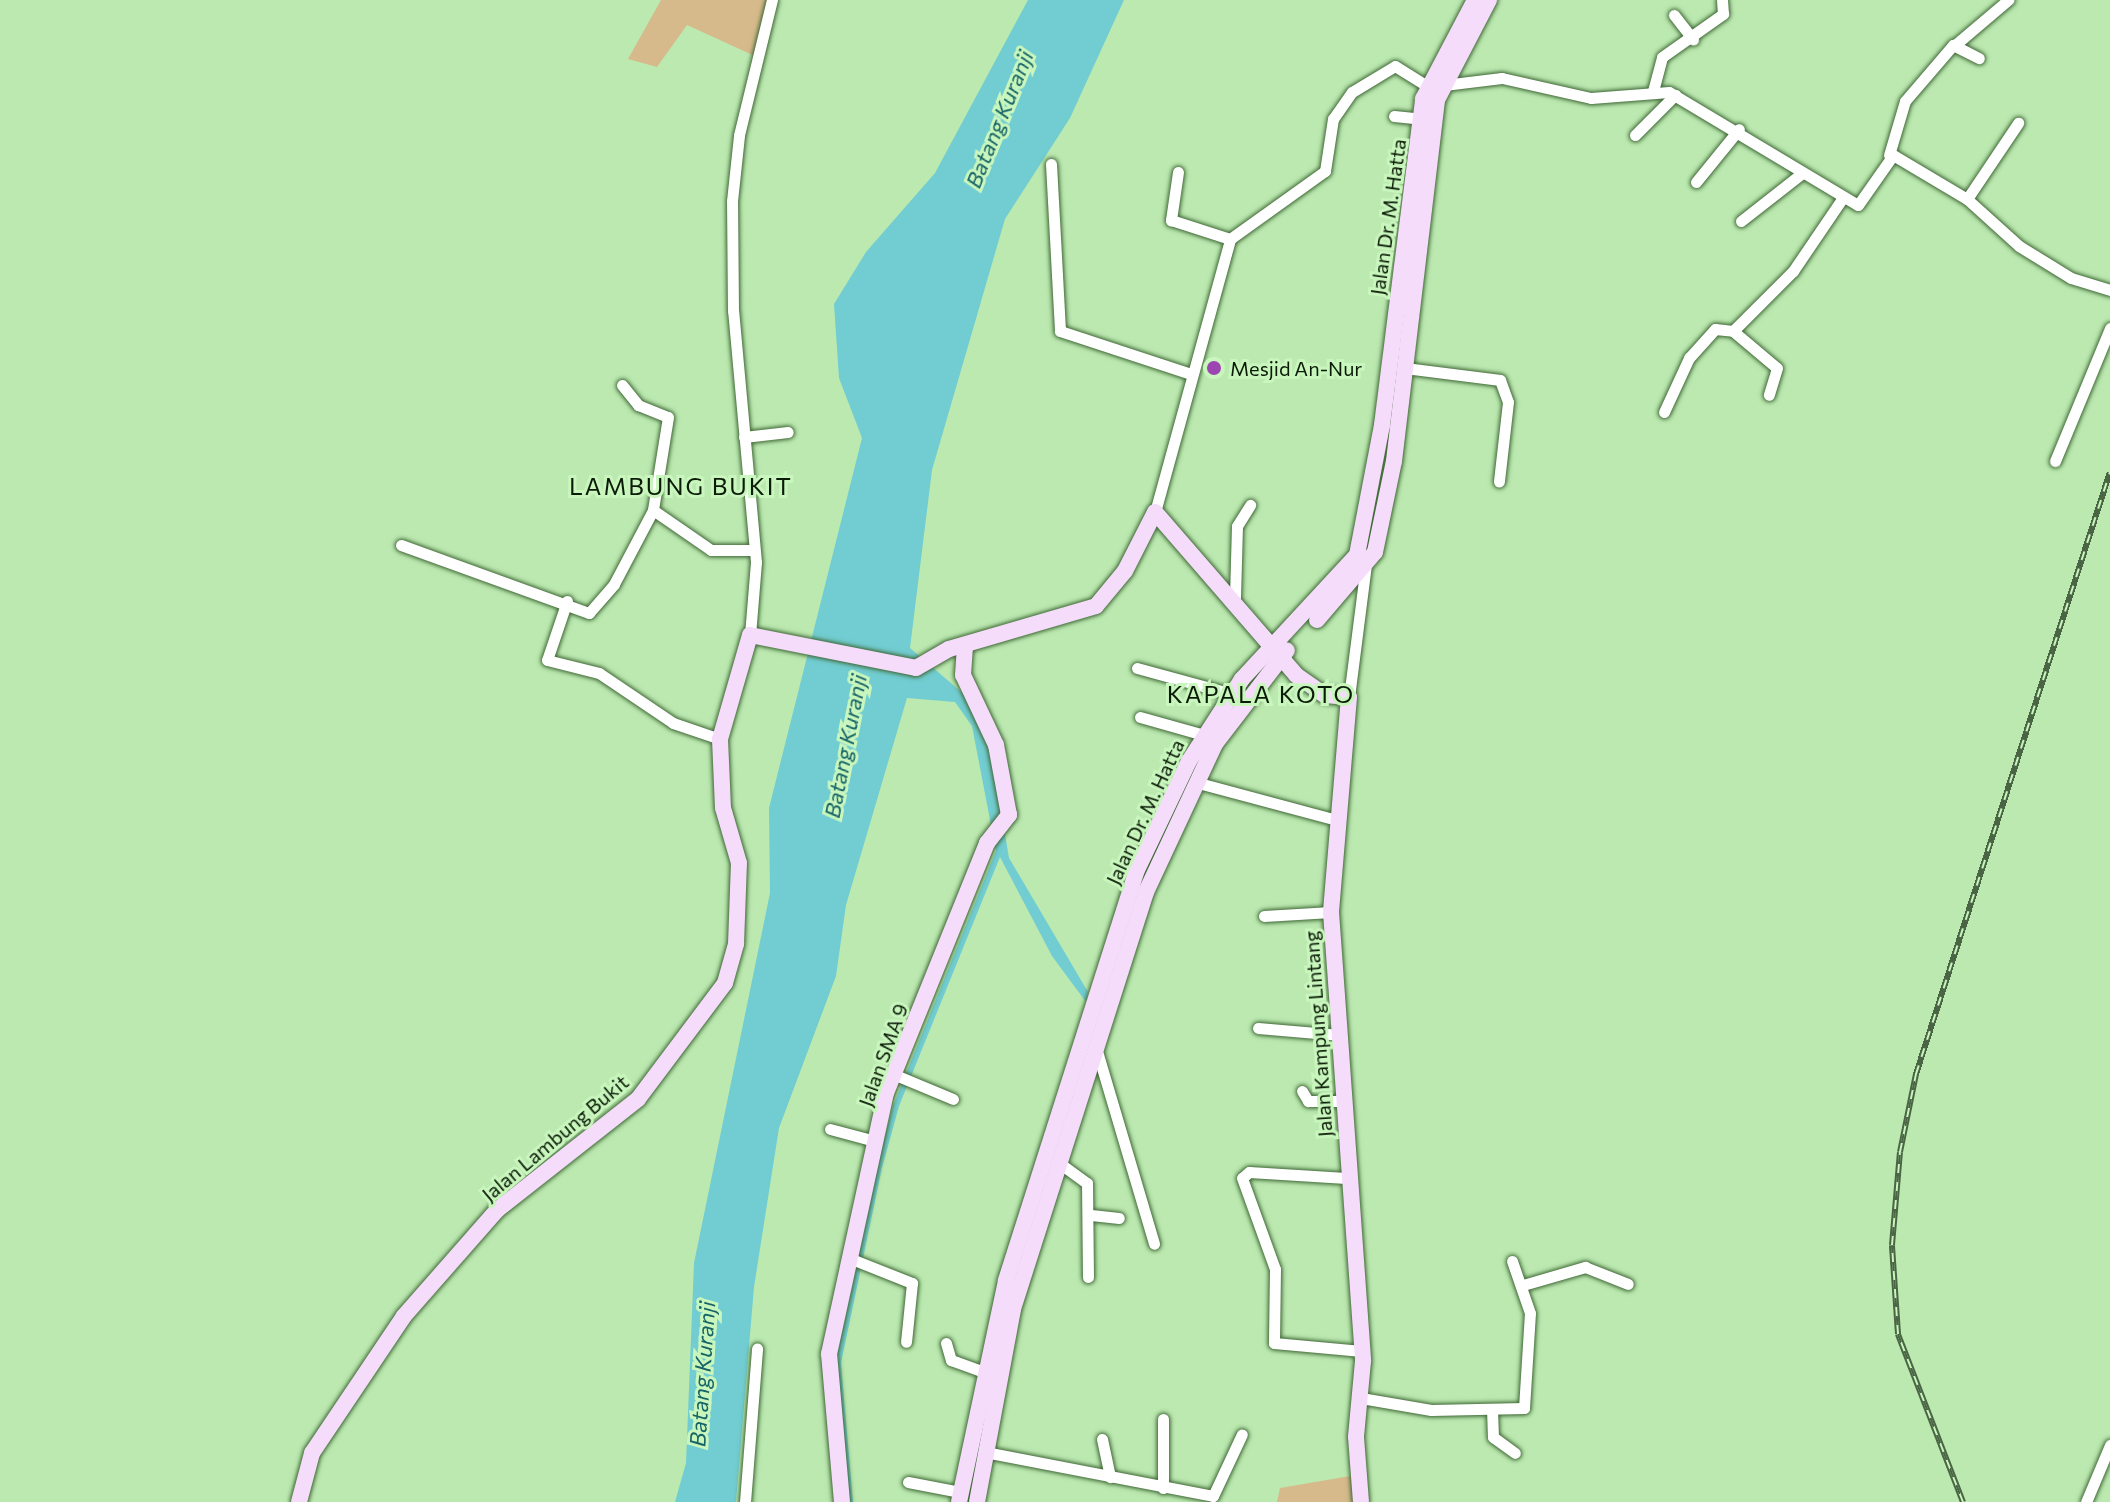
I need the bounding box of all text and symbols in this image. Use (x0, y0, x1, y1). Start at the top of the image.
water label: Batang Kuranji (959, 47, 1039, 191)
street label: Jalan Dr. M. Hatta (1365, 137, 1411, 297)
place label: Mesjid An-Nur (1230, 356, 1362, 380)
marker: Mesjid An-Nur (1205, 359, 1223, 377)
district label: LAMBUNG BUKIT (569, 472, 793, 500)
water label: Batang Kuranji (818, 672, 872, 820)
district label: KAPALA KOTO (1167, 680, 1355, 708)
street label: Jalan Dr. M. Hatta (1101, 736, 1189, 888)
street label: Jalan Kampung Lintang (1299, 930, 1337, 1138)
street label: Jalan SMA 9 (853, 1000, 913, 1110)
street label: Jalan Lambung Bukit (477, 1070, 633, 1206)
water label: Batang Kuranji (684, 1300, 720, 1448)

